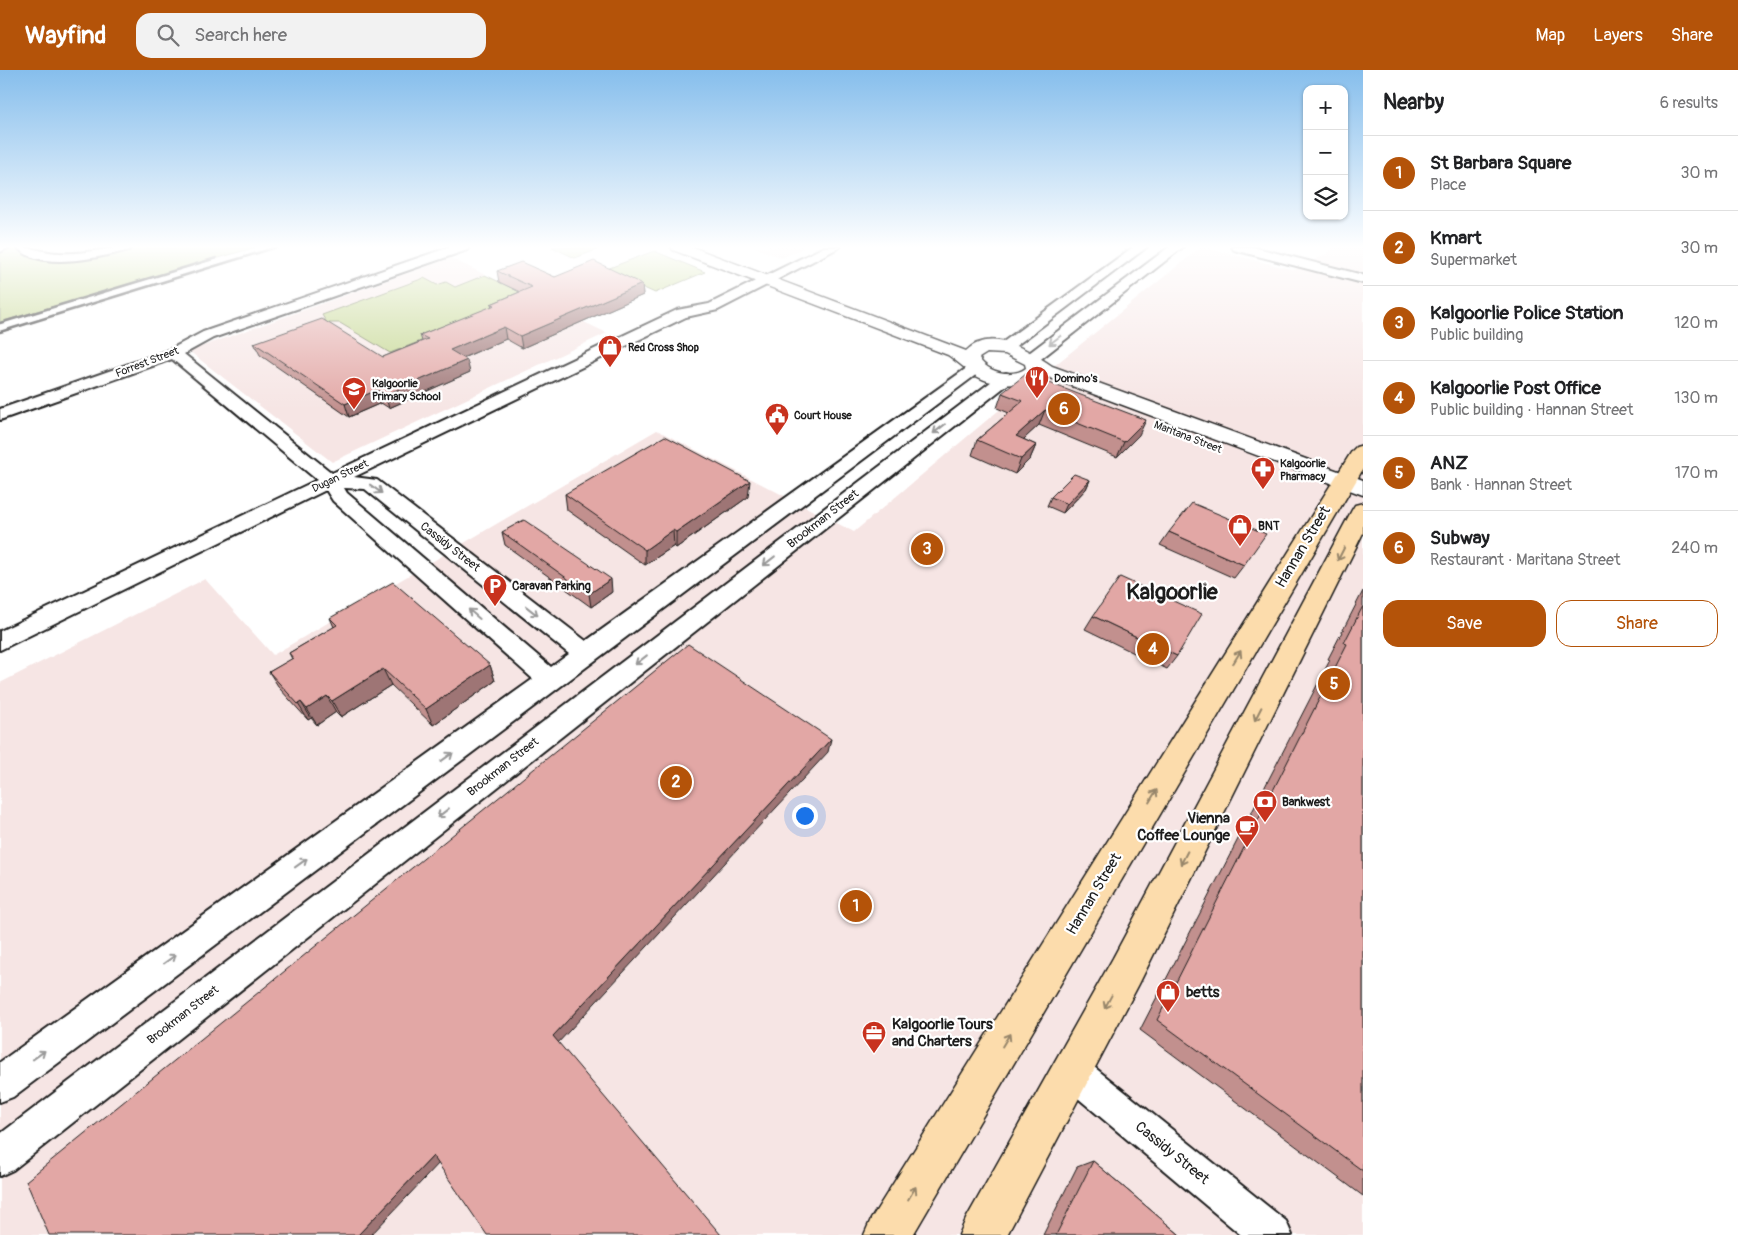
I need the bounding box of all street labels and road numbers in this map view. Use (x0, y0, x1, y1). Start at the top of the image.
street label: Forrest Street (114, 344, 181, 380)
street label: Maritana Street (1152, 418, 1224, 456)
street label: Dugan Street (310, 457, 371, 495)
street label: Brookman Street (784, 486, 862, 552)
street label: Hannan Street (1271, 502, 1335, 591)
street label: Cassidy Street (417, 519, 483, 575)
street label: Brookman Street (464, 734, 542, 800)
street label: Hannan Street (1062, 849, 1126, 938)
street label: Brookman Street (144, 982, 222, 1048)
street label: Cassidy Street (1131, 1117, 1214, 1189)

